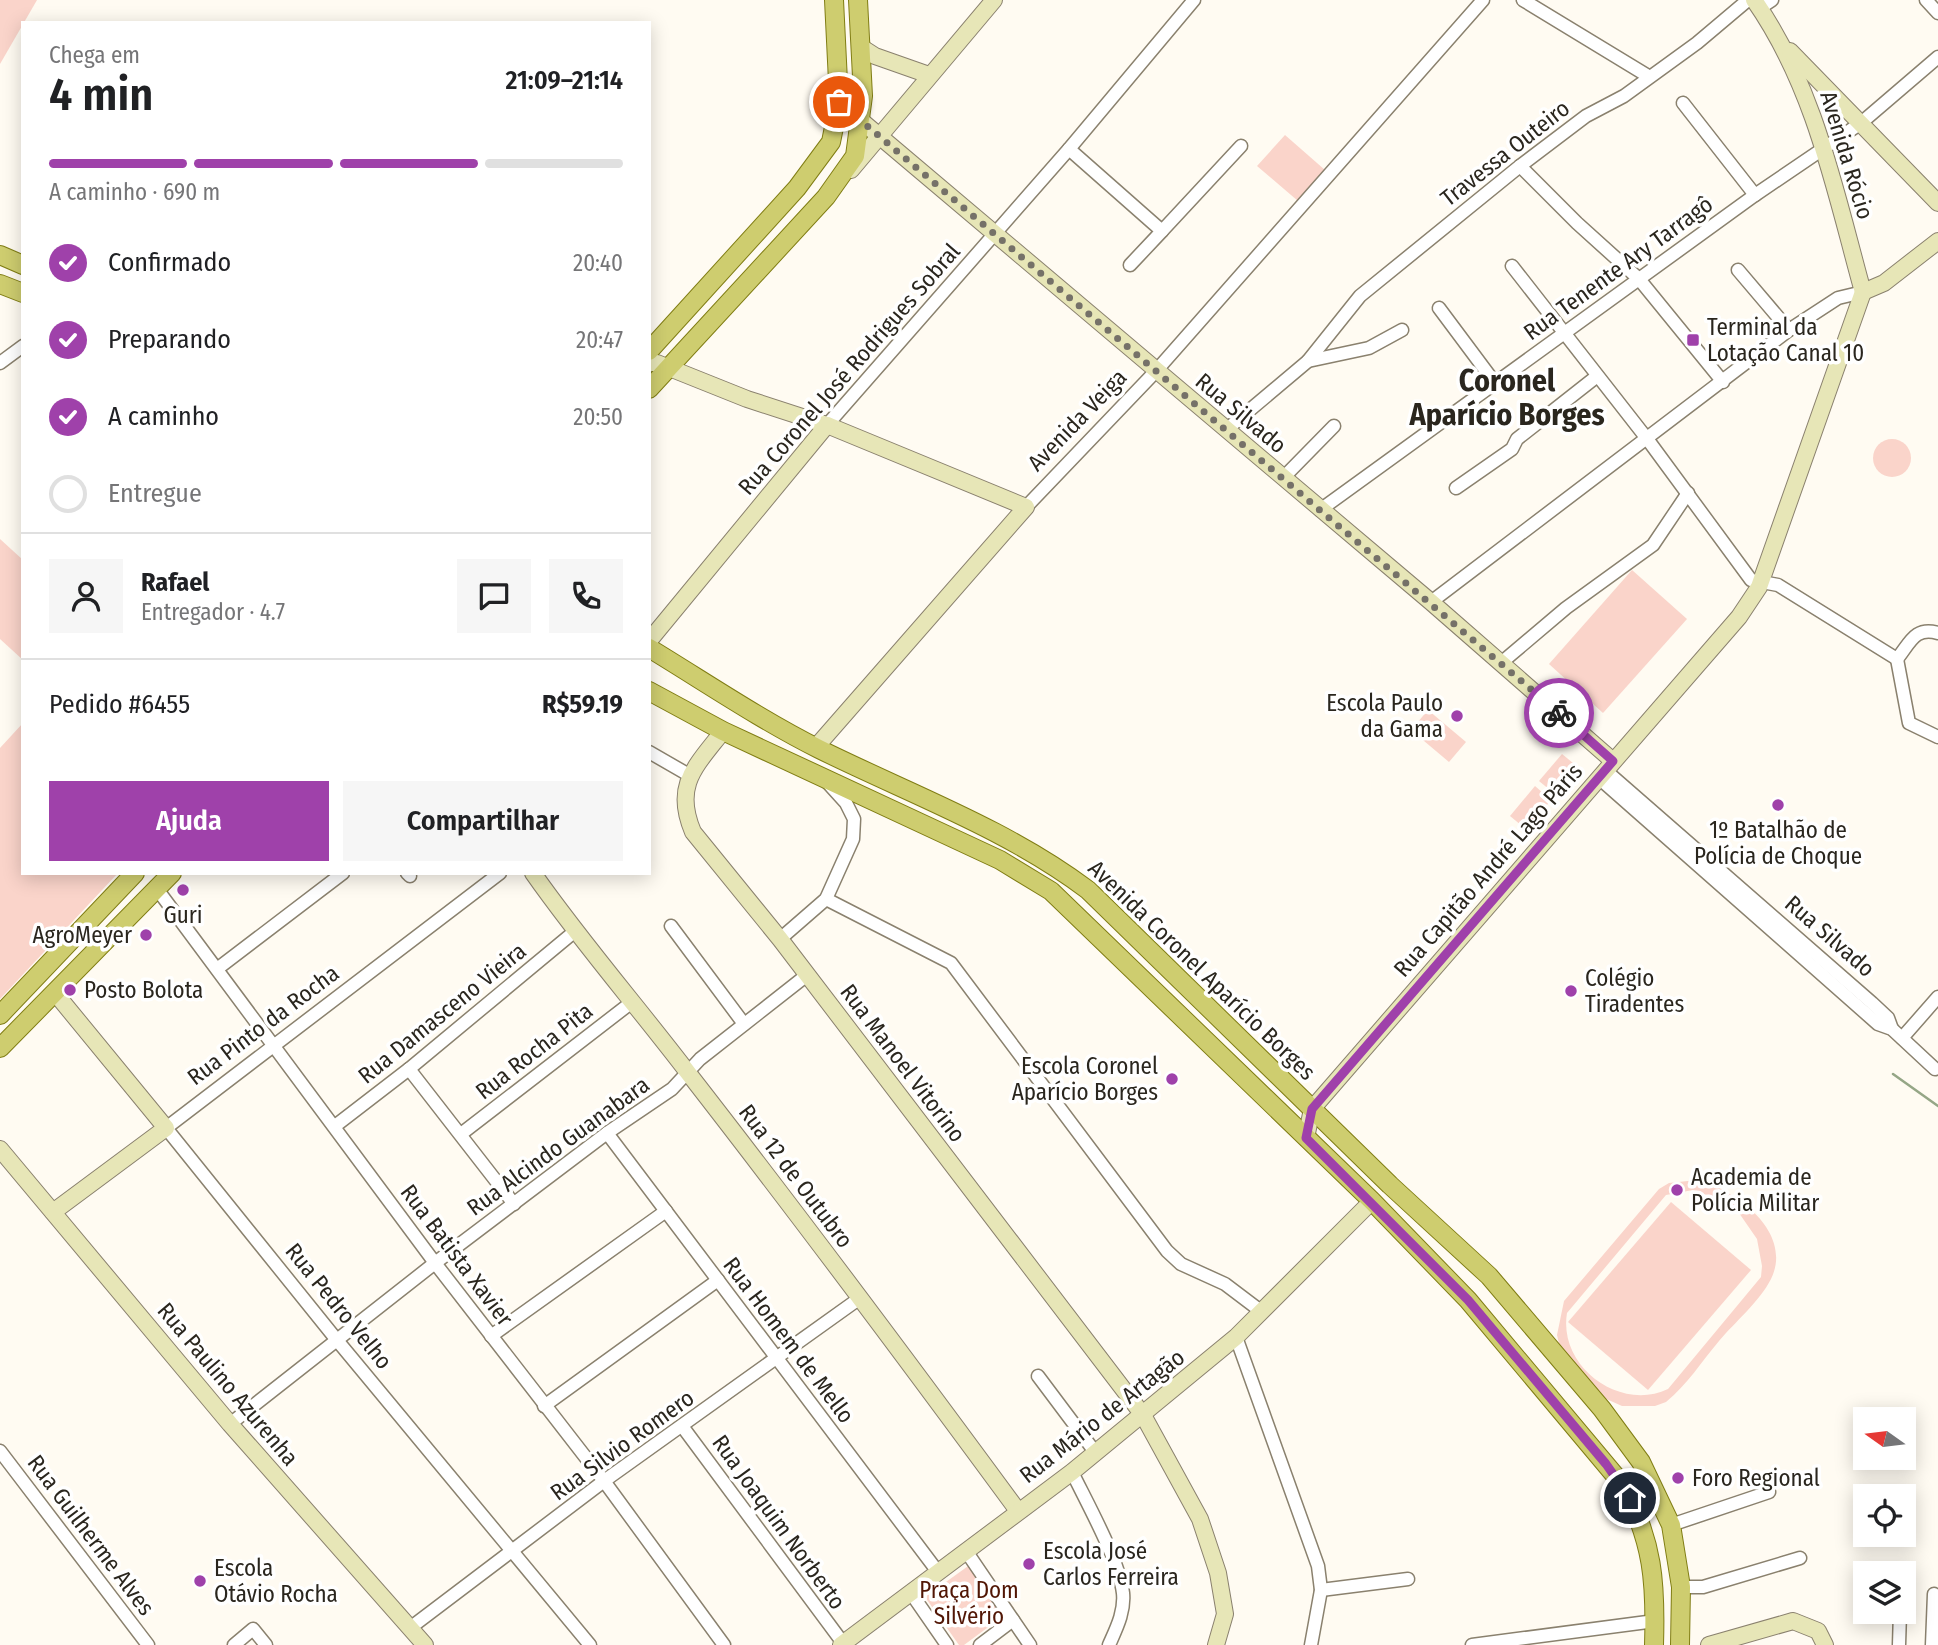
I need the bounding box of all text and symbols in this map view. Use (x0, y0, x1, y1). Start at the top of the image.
text: Chega em (49, 41, 140, 69)
text: 21:09–21:14 (506, 65, 623, 96)
text: 4 min (49, 67, 153, 122)
pin (809, 72, 869, 132)
icon: bag (820, 83, 858, 121)
street label: Avenida Rócio (1814, 88, 1880, 222)
street label: Travessa Outeiro (1435, 94, 1575, 212)
text: A caminho · 690 m (49, 178, 220, 206)
street label: Rua Tenente Ary Tarragô (1518, 190, 1718, 346)
street label: Rua Coronel José Rodrigues Sobral (732, 238, 966, 500)
icon: check (49, 244, 87, 282)
text: Confirmado (108, 247, 231, 278)
text: 20:40 (573, 249, 623, 277)
place label: Terminal da Lotação Canal 10 (1707, 313, 1864, 367)
icon: check (49, 321, 87, 359)
text: Preparando (108, 324, 231, 355)
text: 20:47 (576, 326, 623, 354)
marker: Terminal da Lotação Canal 10 (1685, 332, 1701, 348)
street label: Avenida Veiga (1022, 363, 1132, 477)
district label: Coronel Aparício Borges (1408, 363, 1605, 433)
street label: Rua Silvado (1190, 367, 1292, 459)
icon: check (49, 398, 87, 436)
text: A caminho (108, 401, 219, 432)
text: 20:50 (573, 403, 623, 431)
text: Entregue (108, 478, 202, 509)
button: person (49, 559, 123, 633)
button: chat (457, 559, 531, 633)
button: phone (549, 559, 623, 633)
text: Rafael (141, 567, 209, 598)
text: Entregador · 4.7 (141, 598, 285, 626)
courier (1524, 678, 1594, 748)
text: Pedido #6455 (49, 689, 190, 720)
text: R$59.19 (542, 689, 623, 720)
place label: Escola Paulo da Gama (1326, 689, 1443, 743)
icon: bike (1540, 694, 1578, 732)
marker: Escola Paulo da Gama (1449, 708, 1465, 724)
street label: Rua Capitão André Lago Páris (1388, 757, 1588, 982)
button: Ajuda (49, 781, 329, 861)
button: Compartilhar (343, 781, 623, 861)
marker: 1º Batalhão de Polícia de Choque (1770, 797, 1786, 813)
place label: 1º Batalhão de Polícia de Choque (1694, 816, 1862, 870)
street label: Avenida Coronel Aparício Borges (1083, 854, 1321, 1086)
marker: Guri (175, 882, 191, 898)
street label: Rua Silvado (1779, 889, 1881, 983)
place label: Guri (163, 901, 203, 929)
place label: AgroMeyer (32, 921, 132, 949)
marker: AgroMeyer (138, 927, 154, 943)
street label: Rua Damasceno Vieira (352, 937, 532, 1089)
street label: Rua Pinto da Rocha (182, 959, 344, 1091)
place label: Colégio Tiradentes (1585, 964, 1684, 1018)
place label: Posto Bolota (84, 976, 203, 1004)
street label: Rua Manoel Vitorino (834, 978, 972, 1148)
marker: Posto Bolota (62, 982, 78, 998)
marker: Colégio Tiradentes (1563, 983, 1579, 999)
street label: Rua Rocha Pita (470, 997, 598, 1105)
place label: Escola Coronel Aparício Borges (1012, 1052, 1158, 1106)
street label: Rua Alcindo Guanabara (461, 1070, 655, 1222)
marker: Escola Coronel Aparício Borges (1164, 1071, 1180, 1087)
street label: Rua 12 de Outubro (733, 1099, 859, 1253)
place label: Academia de Polícia Militar (1691, 1163, 1819, 1217)
street label: Rua Batista Xavier (395, 1179, 519, 1331)
marker: Academia de Polícia Militar (1669, 1182, 1685, 1198)
street label: Rua Pedro Velho (280, 1237, 398, 1375)
street label: Rua Homem de Mello (718, 1252, 860, 1428)
street label: Rua Paulino Azurenha (152, 1297, 304, 1471)
street label: Rua Mário de Artagão (1014, 1343, 1190, 1489)
street label: Rua Silvio Romero (545, 1384, 699, 1506)
north arrow (1853, 1407, 1916, 1470)
map controls (1853, 1407, 1916, 1624)
street label: Rua Joaquim Norberto (706, 1429, 852, 1615)
street label: Rua Guilherme Alves (22, 1449, 161, 1621)
place label: Foro Regional (1692, 1464, 1820, 1492)
pin (1600, 1468, 1660, 1528)
marker: Foro Regional (1670, 1470, 1686, 1486)
icon: home (1611, 1479, 1649, 1517)
button: locate (1853, 1484, 1916, 1547)
place label: Escola José Carlos Ferreira (1043, 1537, 1179, 1591)
place label: Escola Otávio Rocha (214, 1554, 338, 1608)
marker: Escola José Carlos Ferreira (1021, 1556, 1037, 1572)
button: layers (1853, 1561, 1916, 1624)
marker: Escola Otávio Rocha (192, 1573, 208, 1589)
park label: Praça Dom Silvério (919, 1576, 1019, 1630)

